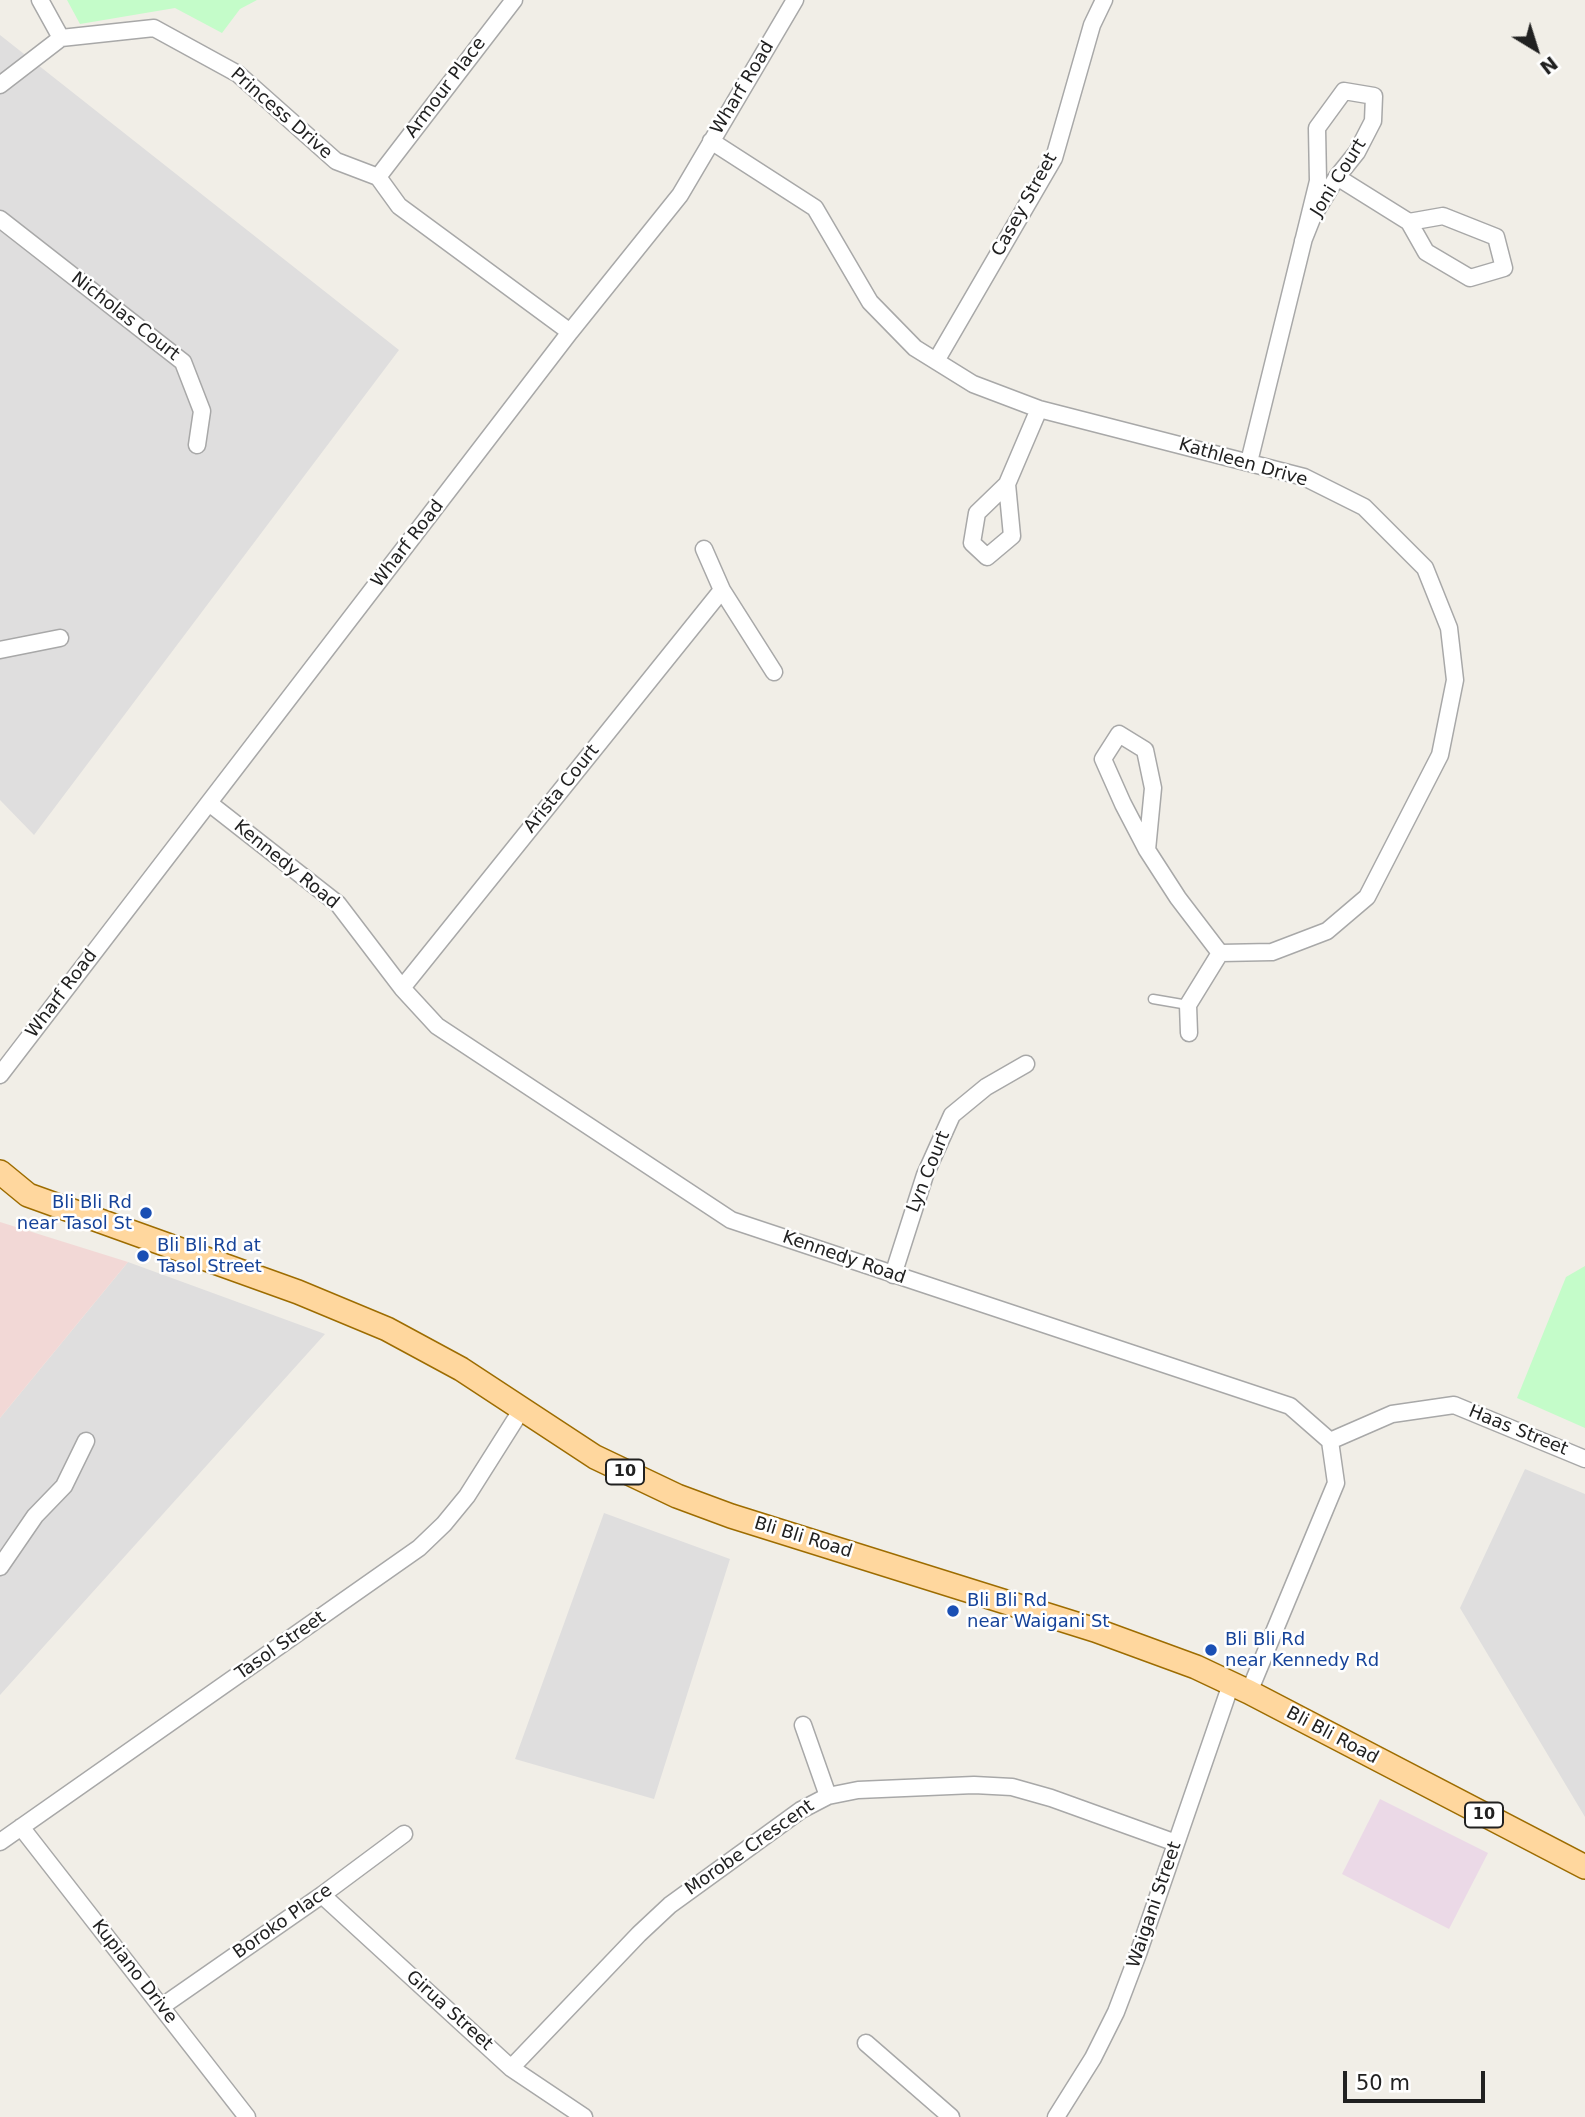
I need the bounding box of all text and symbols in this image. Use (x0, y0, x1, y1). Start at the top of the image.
north arrow (1501, 14, 1571, 84)
street label: Armour Place (401, 33, 491, 143)
street label: Wharf Road (707, 37, 779, 139)
text: N (1536, 52, 1562, 79)
street label: Princess Drive (226, 64, 336, 164)
street label: Joni Court (1307, 135, 1371, 221)
street label: Casey Street (988, 149, 1062, 261)
street label: Nicholas Court (67, 268, 183, 366)
street label: Kathleen Drive (1176, 434, 1310, 492)
street label: Wharf Road (367, 496, 449, 592)
street label: Arista Court (520, 740, 604, 838)
street label: Kennedy Road (229, 816, 343, 914)
street label: Wharf Road (22, 946, 102, 1042)
street label: Lyn Court (903, 1128, 955, 1216)
place label: Bli Bli Rd near Tasol St (17, 1192, 132, 1234)
marker: Bli Bli Rd near Tasol St (138, 1205, 154, 1221)
street label: Kennedy Road (780, 1227, 908, 1289)
place label: Bli Bli Rd at Tasol Street (157, 1235, 262, 1278)
marker: Bli Bli Rd at Tasol Street (135, 1248, 151, 1264)
street label: Haas Street (1465, 1401, 1571, 1461)
road number: 10 (606, 1460, 644, 1484)
street label: Bli Bli Road (751, 1513, 855, 1563)
place label: Bli Bli Rd near Waigani St (967, 1590, 1109, 1632)
marker: Bli Bli Rd near Waigani St (945, 1603, 961, 1619)
street label: Tasol Street (232, 1607, 330, 1685)
place label: Bli Bli Rd near Kennedy Rd (1225, 1629, 1379, 1672)
marker: Bli Bli Rd near Kennedy Rd (1203, 1642, 1219, 1658)
street label: Bli Bli Road (1282, 1703, 1382, 1769)
street label: Morobe Crescent (681, 1795, 819, 1901)
road number: 10 (1465, 1802, 1503, 1828)
street label: Waigani Street (1123, 1839, 1187, 1971)
street label: Boroko Place (229, 1880, 337, 1964)
street label: Kupiano Drive (87, 1916, 181, 2028)
street label: Girua Street (401, 1966, 497, 2056)
scale bar (1347, 2058, 1489, 2102)
text: 50 m (1356, 2071, 1410, 2095)

